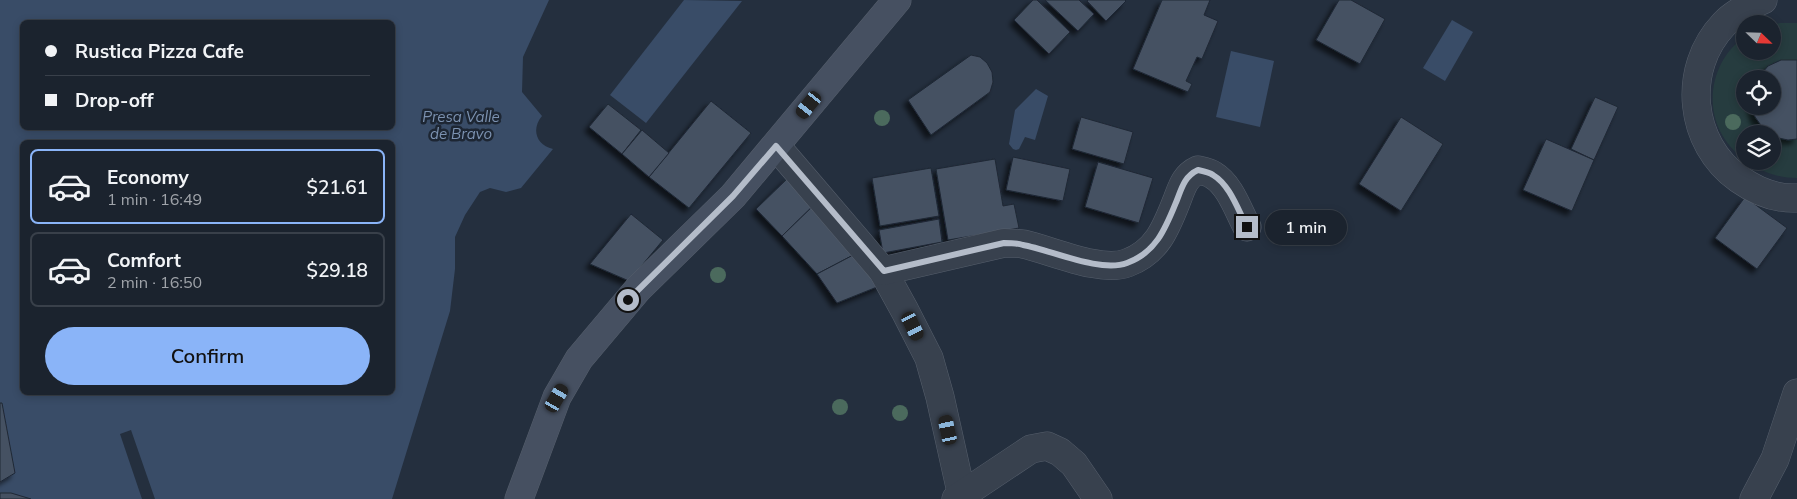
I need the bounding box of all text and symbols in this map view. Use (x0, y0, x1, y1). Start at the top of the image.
north arrow (1736, 15, 1781, 60)
map controls (1736, 15, 1781, 170)
text: Rustica Pizza Cafe (75, 39, 244, 63)
button: locate (1736, 70, 1781, 115)
text: Drop-off (75, 88, 153, 112)
car (793, 89, 824, 121)
water label: Presa Valle de Bravo (422, 107, 500, 143)
button: layers (1736, 125, 1781, 170)
icon: car (47, 164, 92, 209)
text: Economy (107, 165, 189, 189)
text: $21.61 (306, 175, 368, 199)
text: 1 min · 16:49 (107, 189, 202, 209)
callout: 1 min (1264, 210, 1347, 244)
route end (1236, 216, 1258, 238)
text: 1 min (1285, 217, 1327, 237)
icon: car (47, 247, 92, 292)
text: Comfort (107, 248, 181, 272)
text: $29.18 (306, 258, 368, 282)
text: 2 min · 16:50 (107, 272, 202, 292)
route start (617, 289, 639, 311)
car (899, 309, 926, 343)
button: Confirm (45, 327, 370, 385)
car (543, 381, 570, 415)
car (937, 414, 958, 446)

